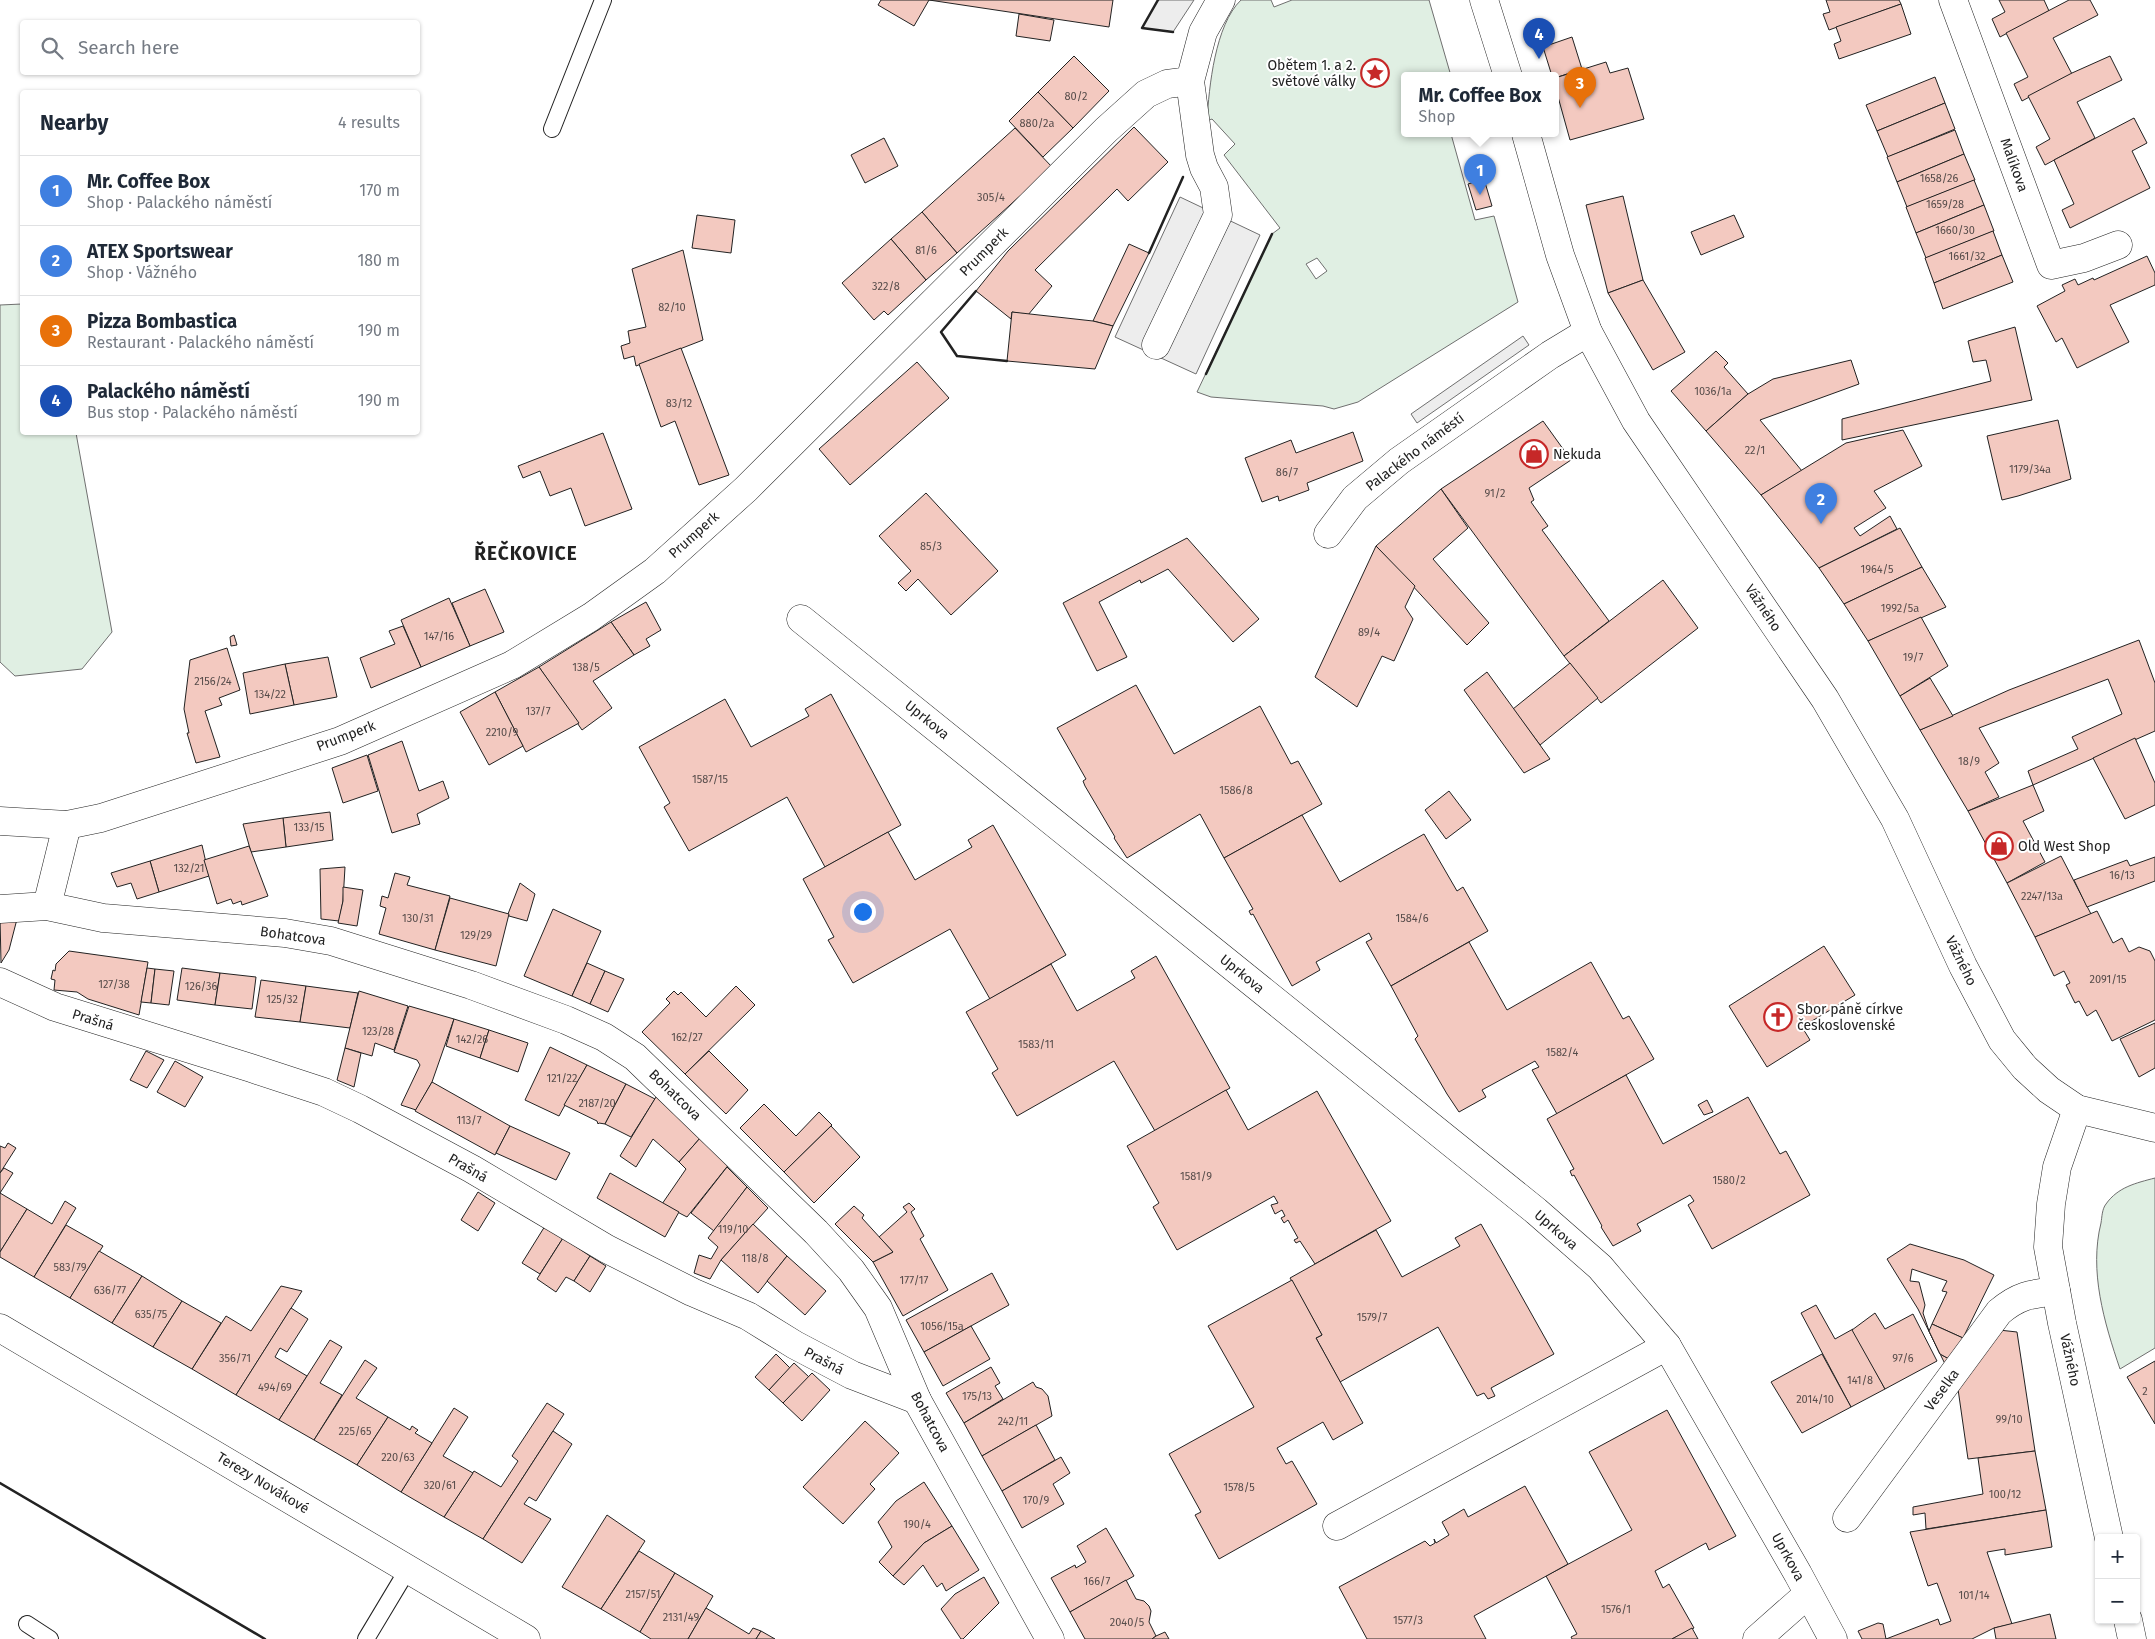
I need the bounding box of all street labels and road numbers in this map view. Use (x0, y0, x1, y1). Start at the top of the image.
street label: Malíkova (1996, 136, 2032, 194)
street label: Prumperk (956, 224, 1012, 280)
street label: Palackého náměstí (1362, 409, 1468, 495)
street label: Prumperk (665, 507, 723, 562)
street label: Vážného (1741, 581, 1785, 635)
street label: Uprkova (901, 697, 953, 743)
street label: Prumperk (314, 717, 379, 755)
street label: Bohatcova (259, 923, 327, 949)
street label: Vážného (1942, 933, 1980, 989)
street label: Uprkova (1216, 951, 1268, 997)
street label: Prašná (70, 1006, 116, 1034)
street label: Bohatcova (645, 1066, 705, 1124)
street label: Prašná (445, 1150, 491, 1186)
street label: Uprkova (1531, 1206, 1581, 1254)
street label: Vážného (2056, 1332, 2084, 1388)
street label: Prašná (801, 1343, 847, 1379)
street label: Veselka (1921, 1366, 1963, 1414)
street label: Bohatcova (907, 1389, 953, 1455)
street label: Terezy Novákové (214, 1449, 312, 1517)
street label: Uprkova (1768, 1530, 1808, 1584)

